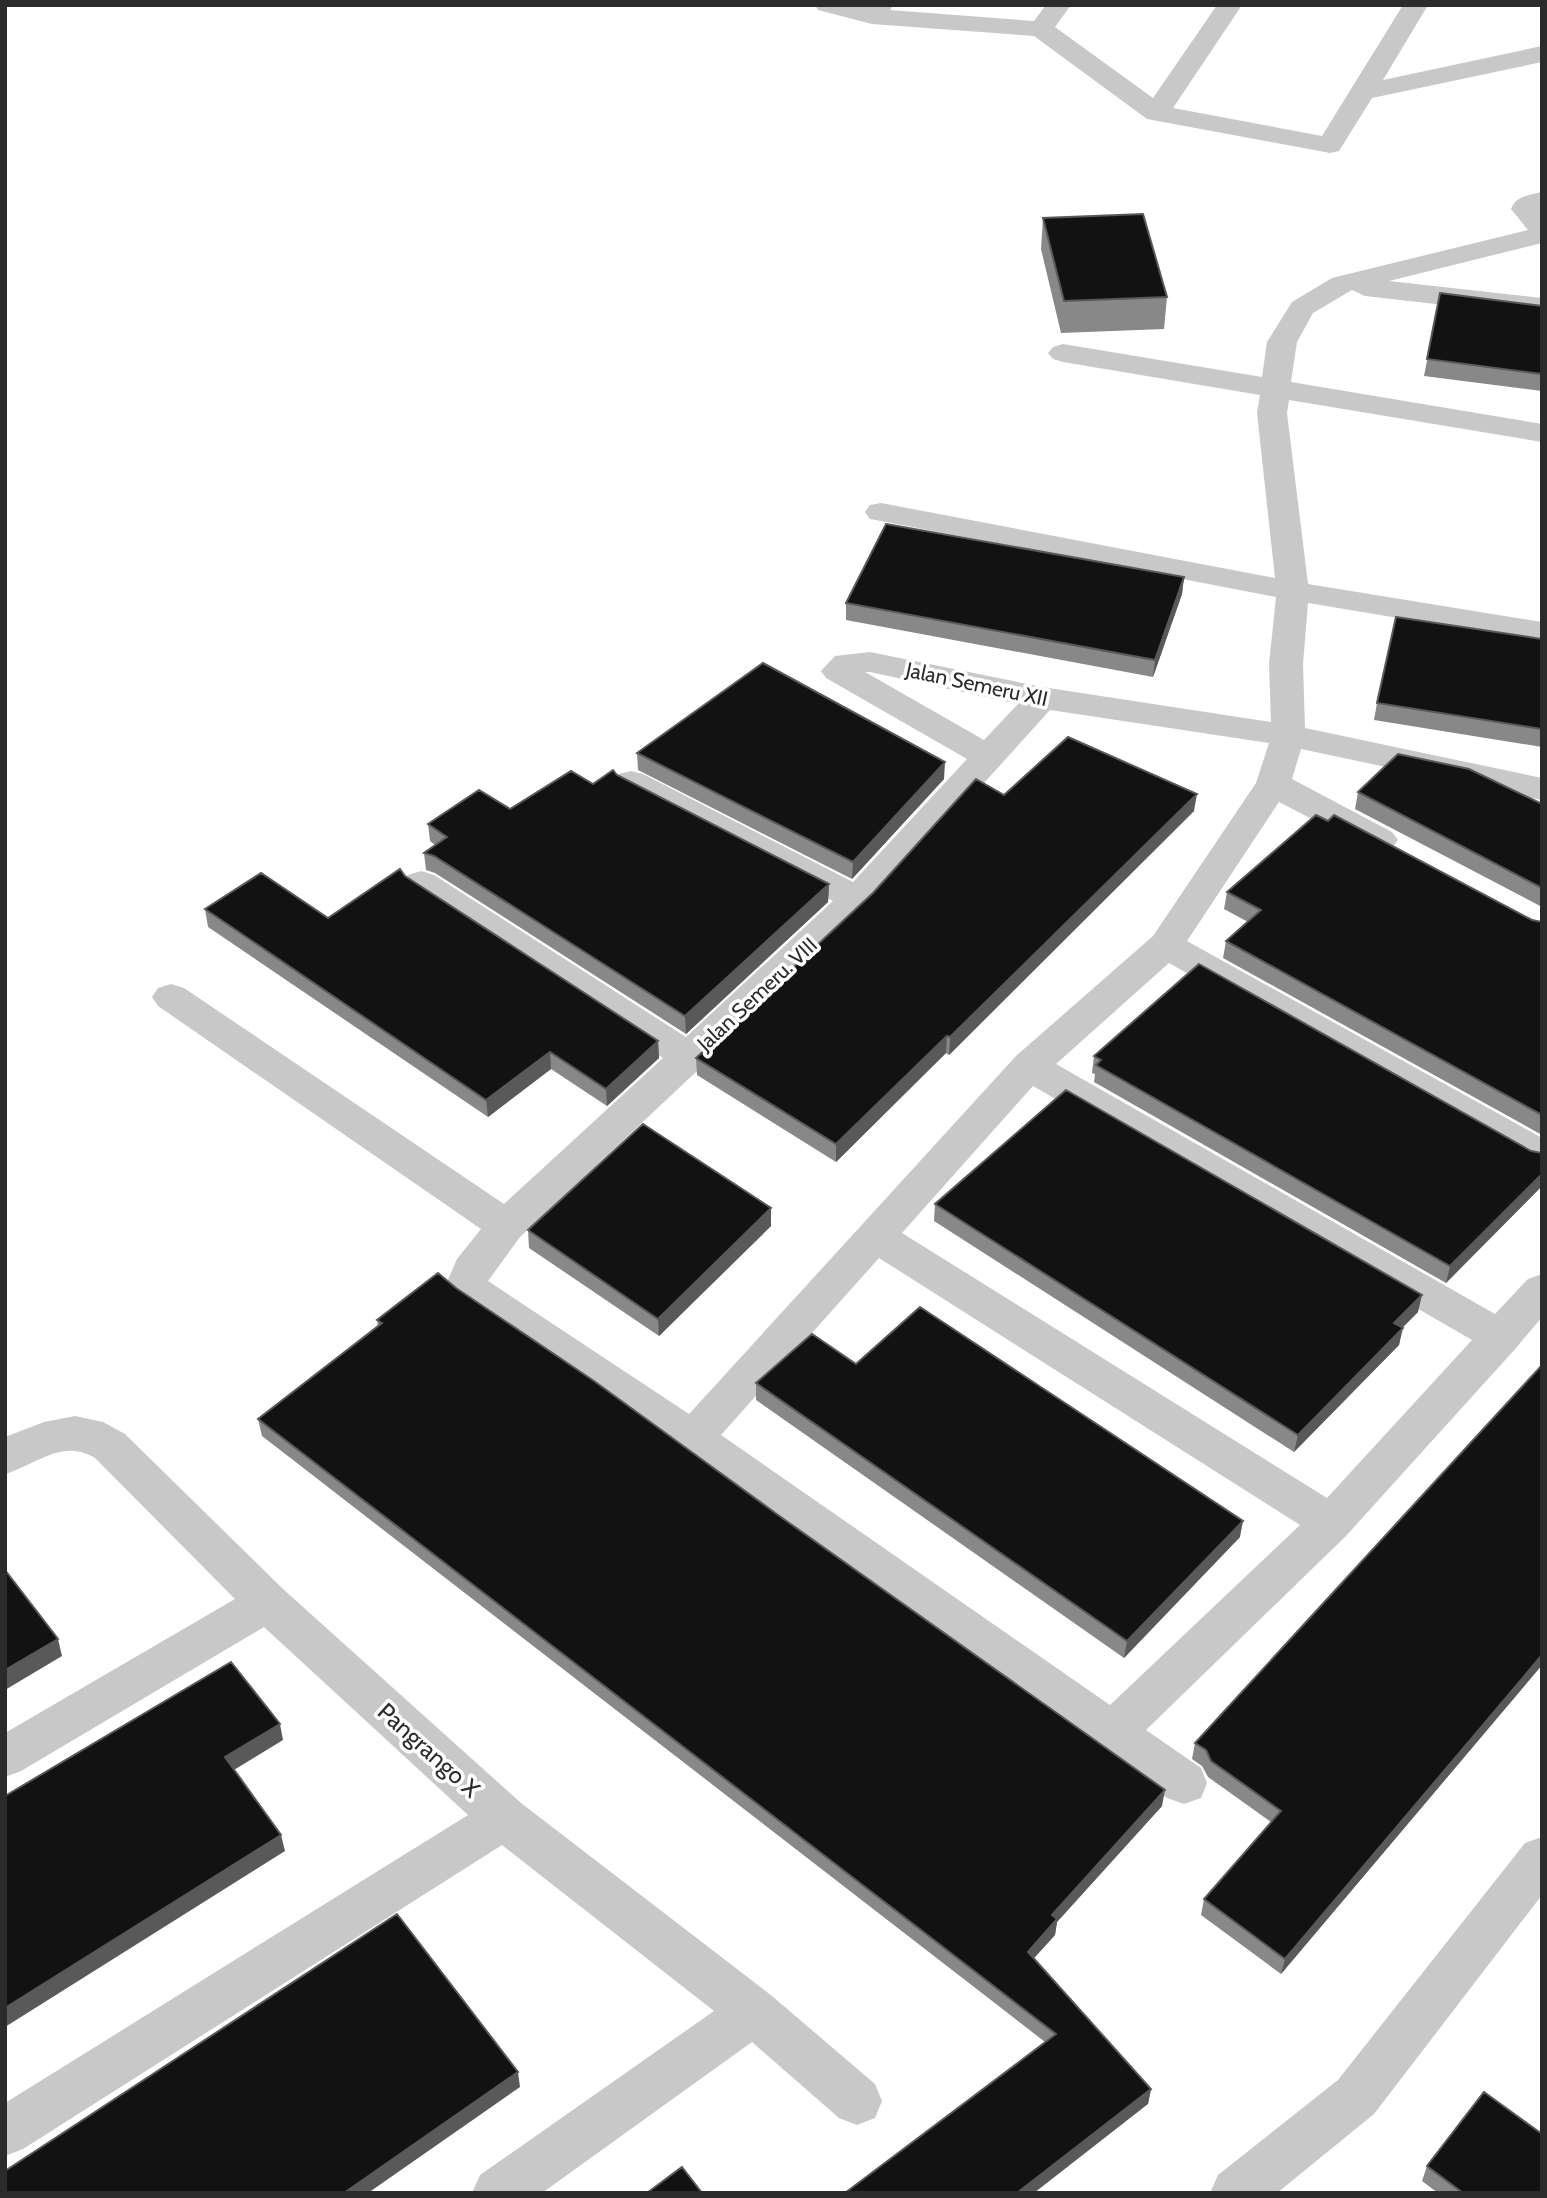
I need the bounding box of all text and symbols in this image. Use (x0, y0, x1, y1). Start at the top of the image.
street label: Jalan Semeru XII (903, 657, 1050, 711)
street label: Jalan Semeru. VIII (691, 932, 822, 1057)
street label: Pangrango X (372, 1697, 487, 1804)

